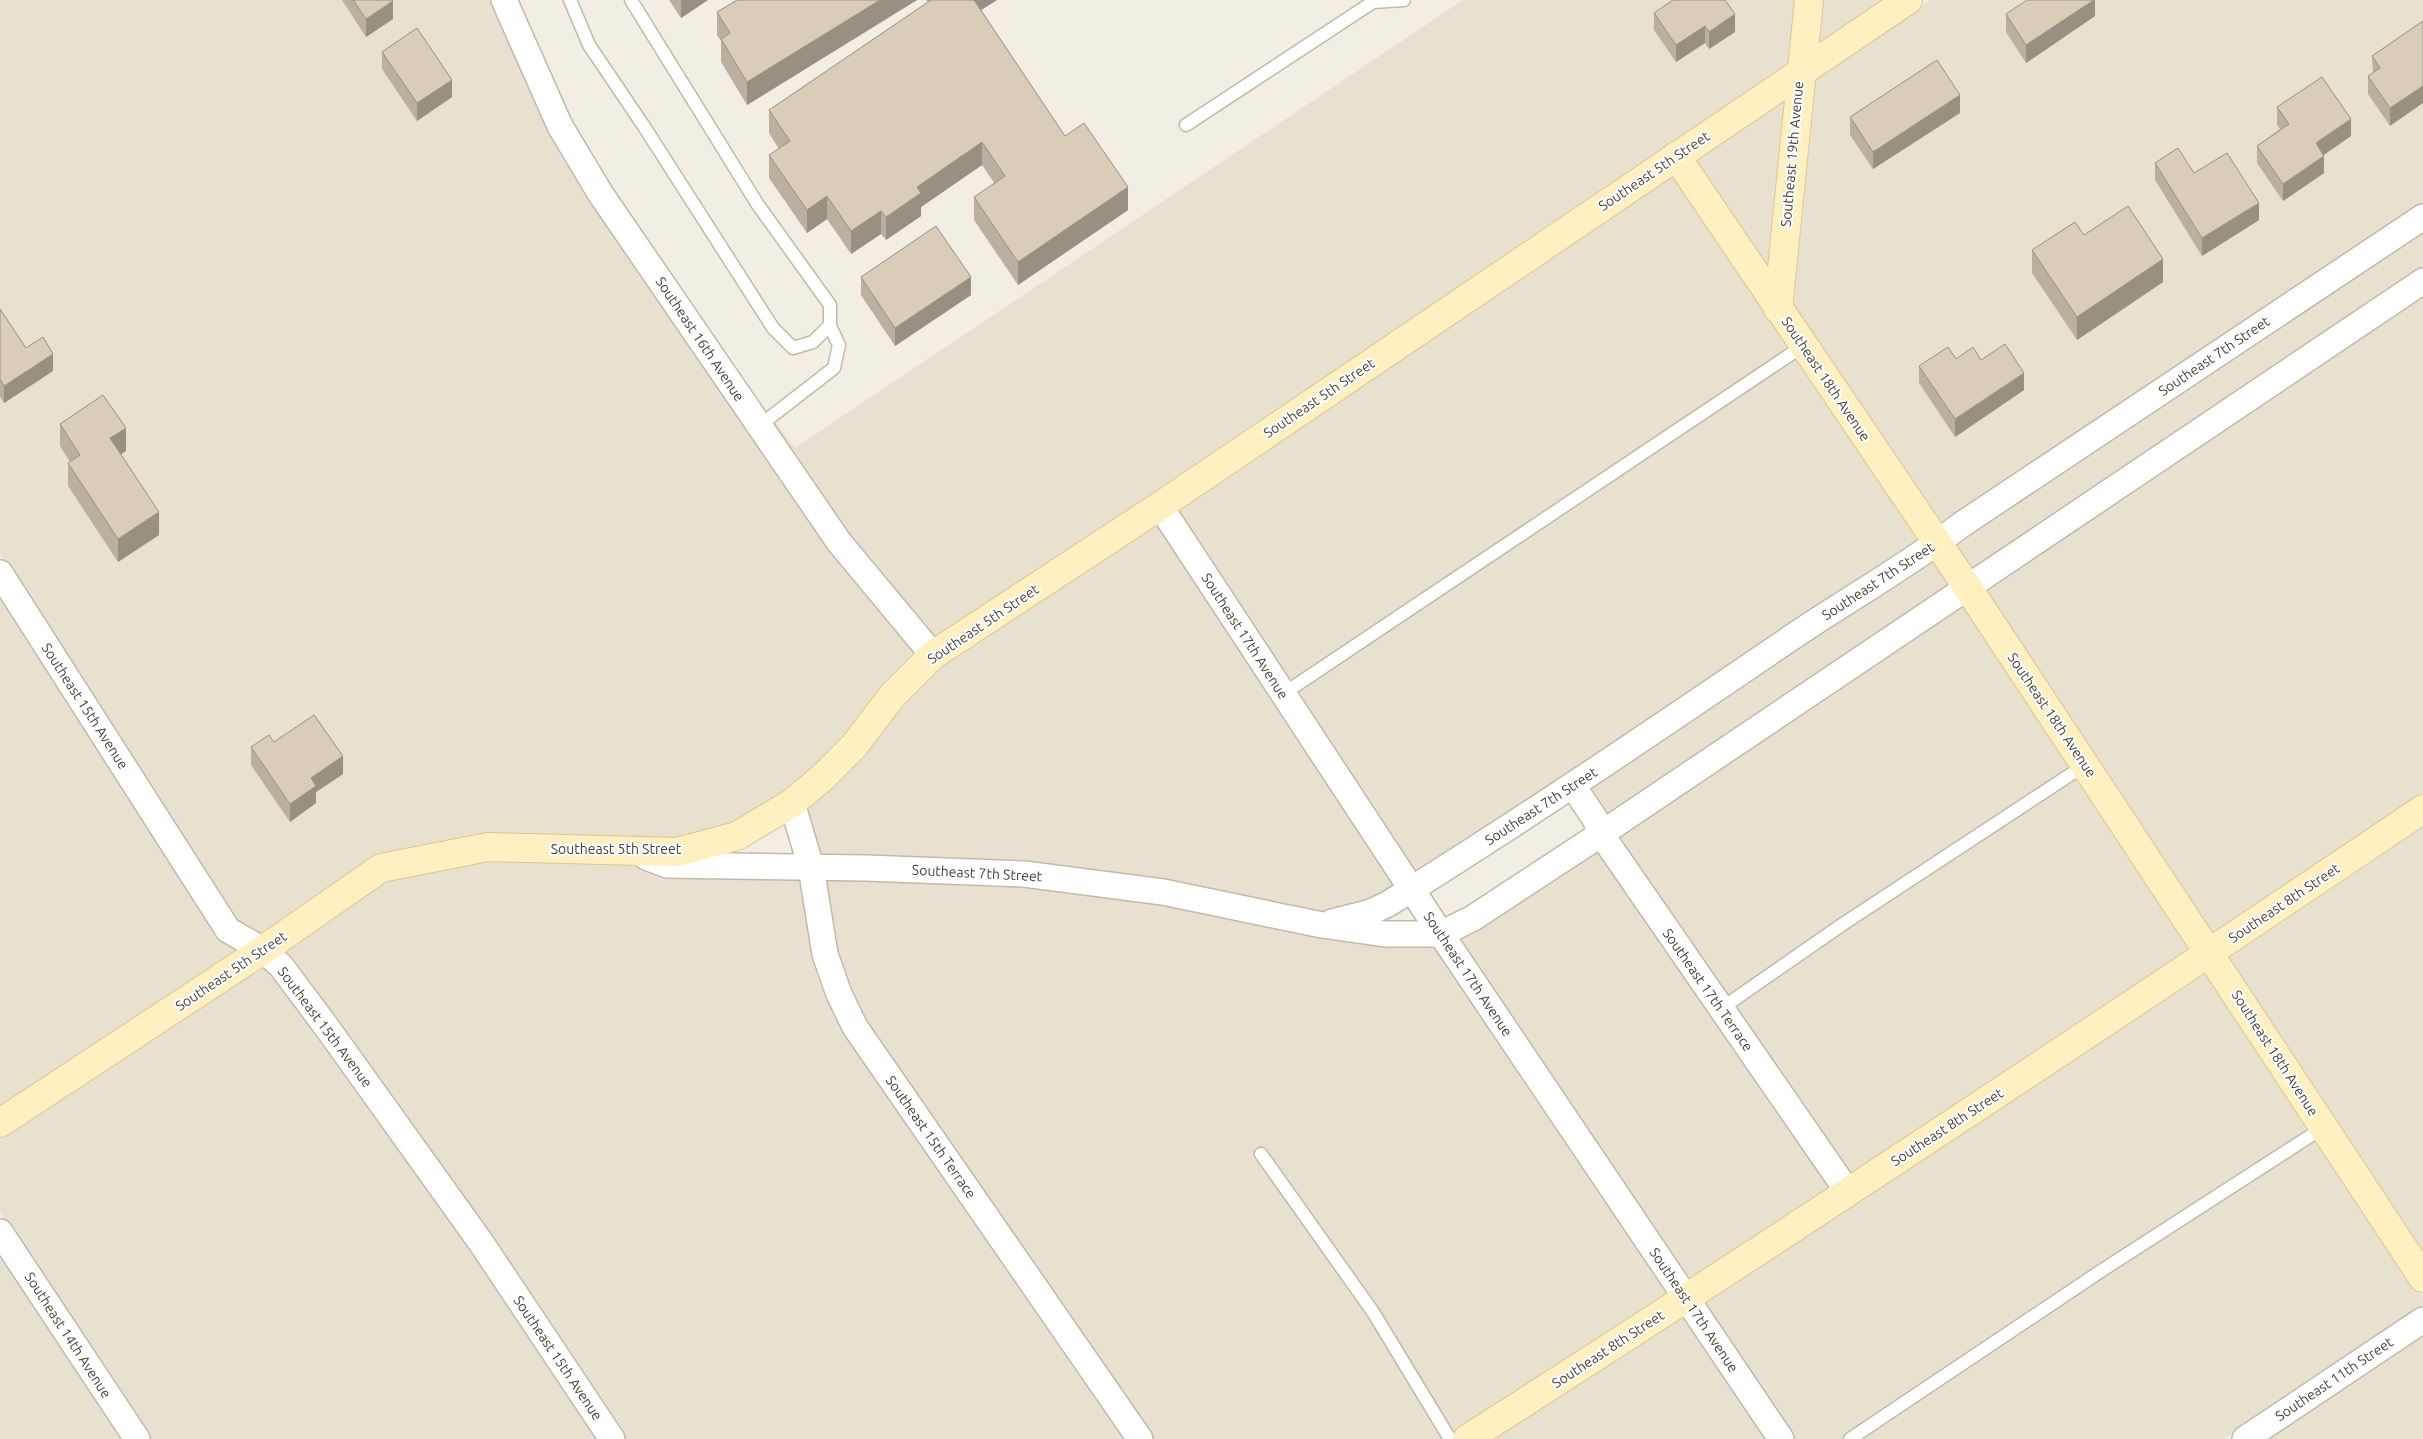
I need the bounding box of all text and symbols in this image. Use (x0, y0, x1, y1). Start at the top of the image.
street label: Southeast 19th Avenue (1778, 80, 1806, 228)
street label: Southeast 5th Street (1595, 128, 1713, 214)
street label: Southeast 16th Avenue (652, 274, 748, 404)
street label: Southeast 7th Street (2155, 313, 2273, 399)
street label: Southeast 18th Avenue (1778, 314, 1874, 444)
street label: Southeast 5th Street (1260, 355, 1378, 441)
street label: Southeast 7th Street (1819, 539, 1937, 623)
street label: Southeast 17th Avenue (1198, 570, 1292, 702)
street label: Southeast 5th Street (924, 581, 1042, 667)
street label: Southeast 15th Avenue (38, 640, 132, 772)
street label: Southeast 18th Avenue (2004, 650, 2100, 780)
street label: Southeast 7th Street (1482, 764, 1600, 848)
street label: Southeast 5th Street (551, 841, 682, 857)
street label: Southeast 8th Street (2225, 860, 2343, 946)
street label: Southeast 7th Street (911, 862, 1043, 884)
street label: Southeast 17th Avenue (1420, 909, 1516, 1039)
street label: Southeast 17th Terrace (1660, 926, 1756, 1054)
street label: Southeast 5th Street (172, 928, 290, 1014)
street label: Southeast 15th Avenue (275, 964, 375, 1090)
street label: Southeast 18th Avenue (2228, 987, 2322, 1119)
street label: Southeast 15th Terrace (883, 1073, 979, 1201)
street label: Southeast 8th Street (1888, 1085, 2006, 1169)
street label: Southeast 17th Avenue (1646, 1245, 1742, 1375)
street label: Southeast 14th Avenue (21, 1269, 115, 1401)
street label: Southeast 15th Avenue (510, 1293, 606, 1423)
street label: Southeast 8th Street (1549, 1307, 1667, 1391)
street label: Southeast 11th Street (2272, 1333, 2396, 1424)

